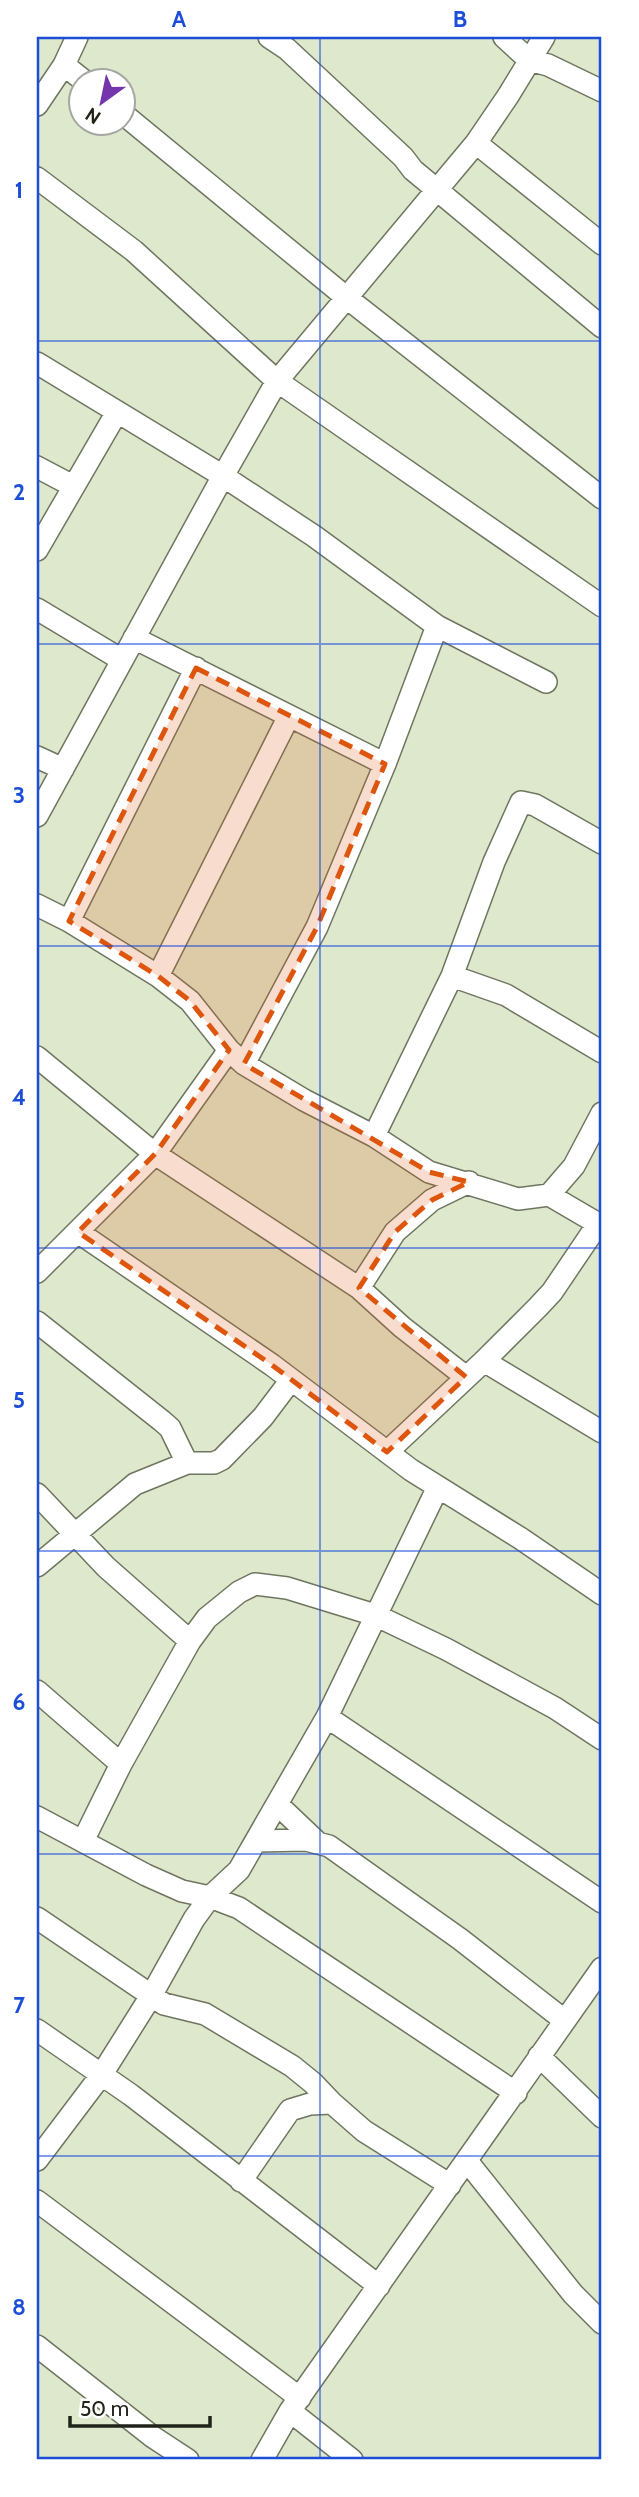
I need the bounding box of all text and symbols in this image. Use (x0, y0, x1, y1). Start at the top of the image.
text: A (172, 5, 187, 33)
text: B (453, 5, 467, 33)
north arrow (66, 66, 136, 136)
text: N (81, 103, 105, 129)
text: 1 (15, 176, 23, 204)
text: 2 (13, 478, 25, 506)
text: 3 (13, 781, 25, 809)
text: 4 (12, 1083, 26, 1111)
text: 5 (13, 1386, 25, 1414)
text: 6 (13, 1688, 25, 1716)
text: 7 (13, 1991, 25, 2019)
text: 8 (12, 2293, 26, 2321)
scale bar (70, 2385, 210, 2429)
text: 50 m (80, 2396, 129, 2421)

